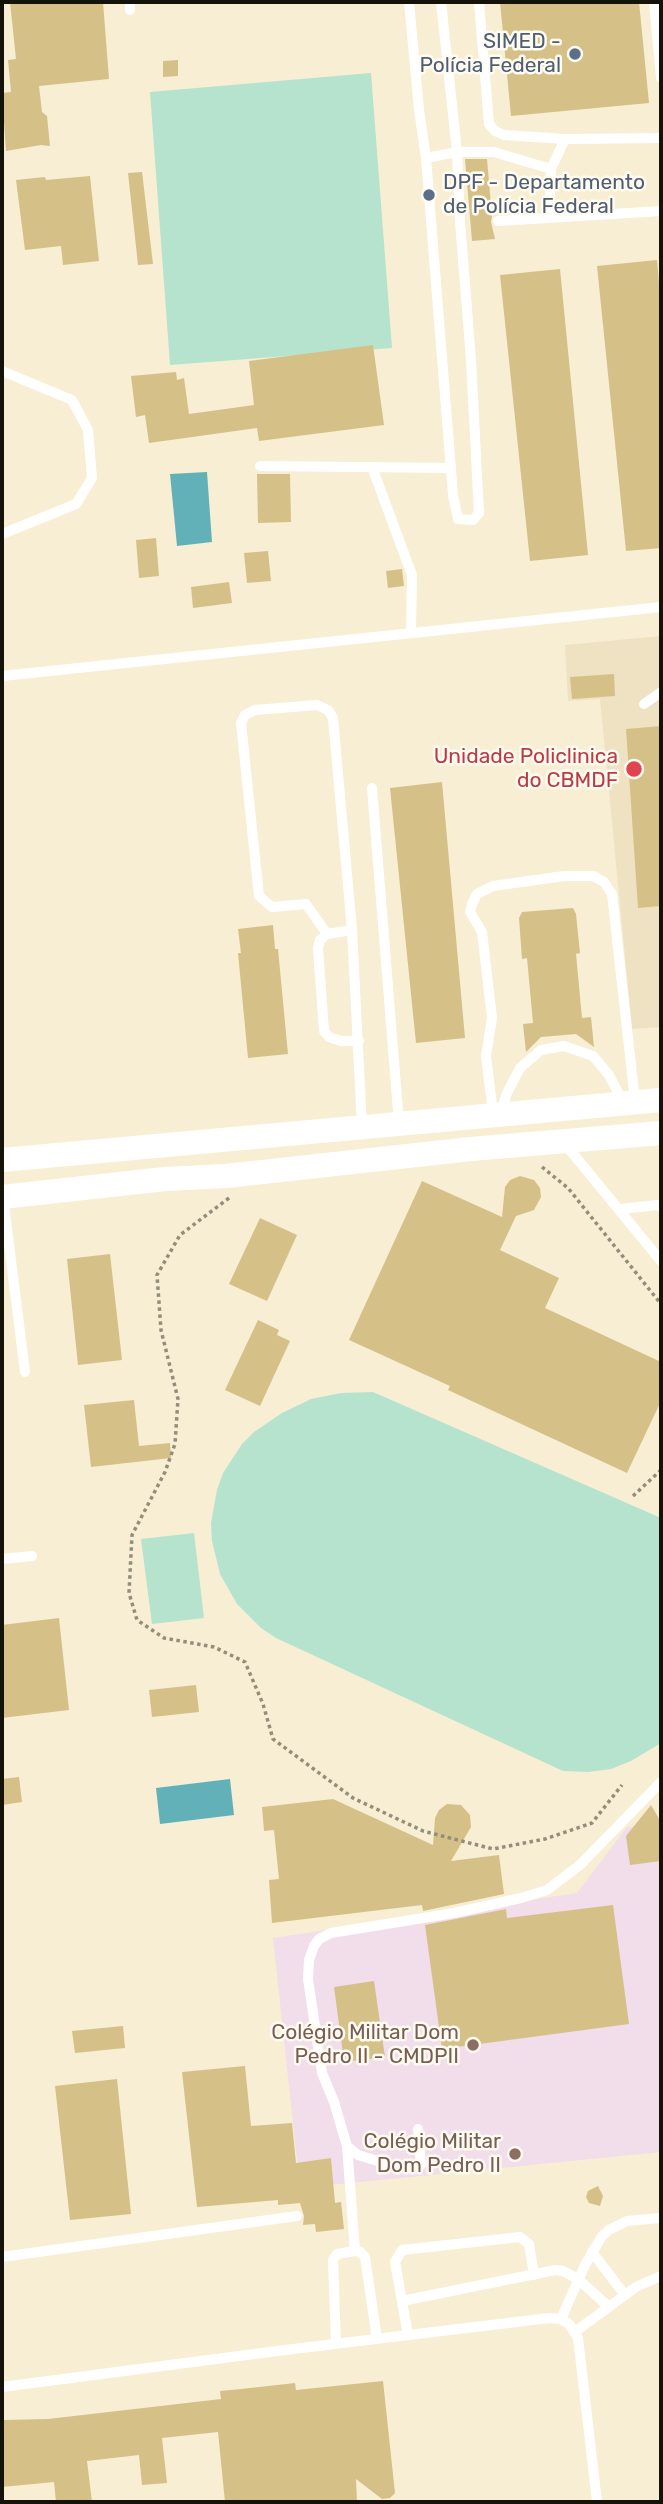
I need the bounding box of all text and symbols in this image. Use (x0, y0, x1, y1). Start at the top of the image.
place label: SIMED - Polícia Federal (419, 29, 561, 79)
marker: SIMED - Polícia Federal (567, 46, 583, 62)
place label: DPF - Departamento de Polícia Federal (443, 170, 645, 220)
marker: DPF - Departamento de Polícia Federal (421, 187, 437, 203)
place label: Unidade Policlinica do CBMDF (434, 744, 618, 794)
marker: Unidade Policlinica do CBMDF (624, 759, 644, 779)
place label: Colégio Militar Dom Pedro II - CMDPII (271, 2020, 459, 2070)
marker: Colégio Militar Dom Pedro II - CMDPII (465, 2037, 481, 2053)
place label: Colégio Militar Dom Pedro II (364, 2129, 501, 2179)
marker: Colégio Militar Dom Pedro II (507, 2146, 523, 2162)

